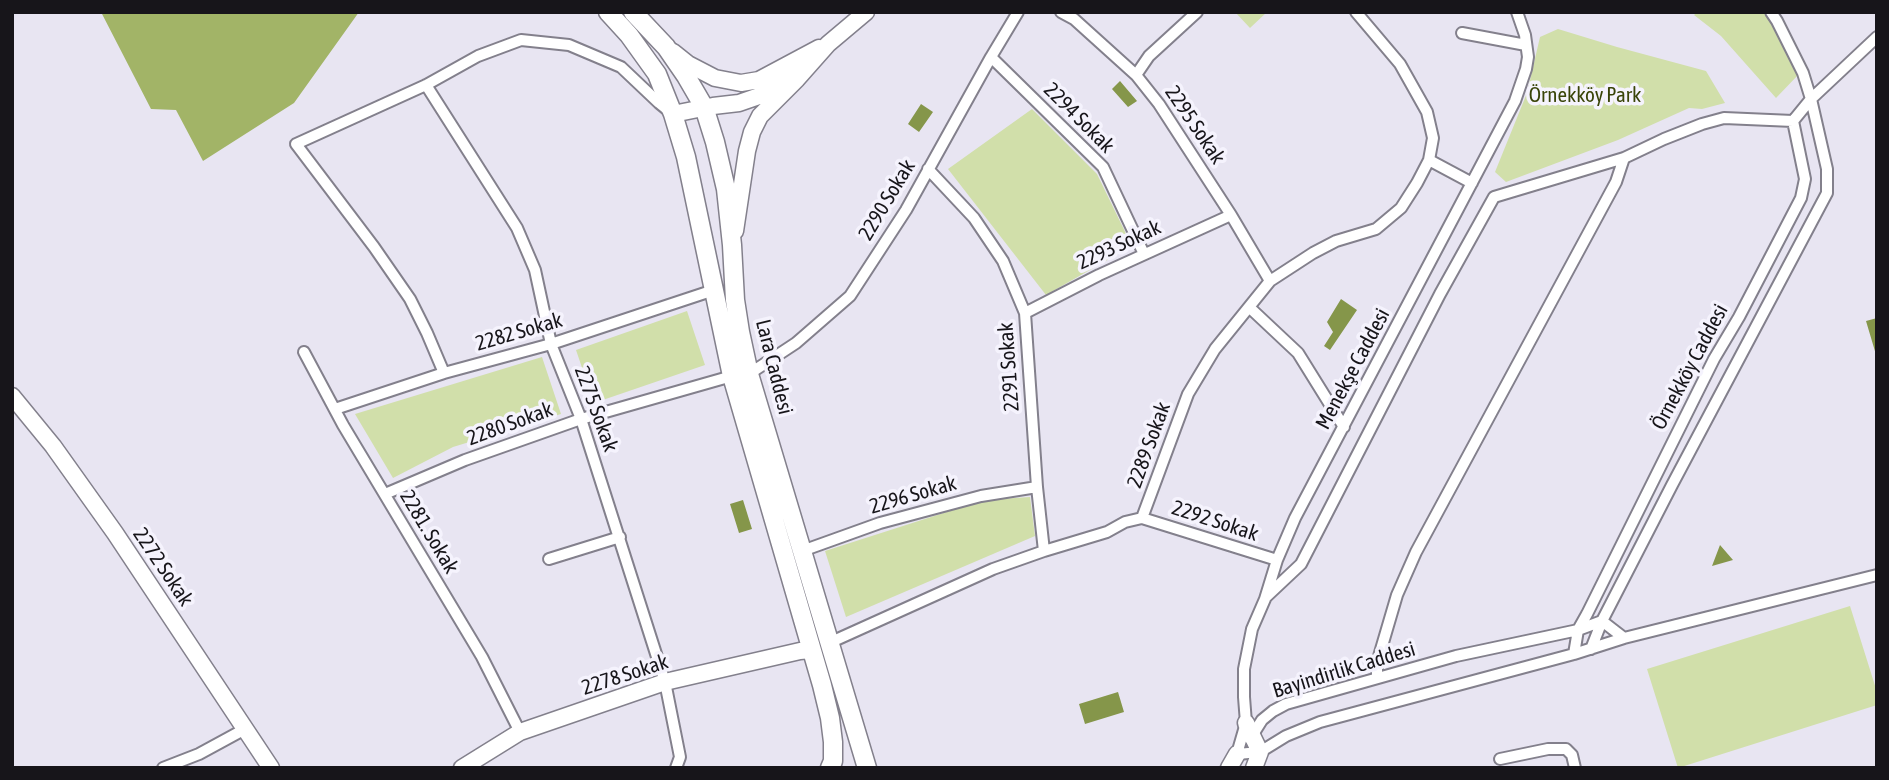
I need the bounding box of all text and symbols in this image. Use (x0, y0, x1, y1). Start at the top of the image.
street label: 2294 Sokak (1039, 78, 1119, 158)
street label: 2295 Sokak (1160, 81, 1230, 169)
park label: Örnekköy Park (1529, 82, 1641, 108)
street label: 2290 Sokak (853, 155, 921, 245)
street label: 2293 Sokak (1073, 215, 1165, 275)
street label: Örnekköy Caddesi (1646, 300, 1734, 434)
street label: Menekşe Caddesi (1311, 304, 1395, 434)
street label: 2282 Sokak (473, 308, 565, 356)
street label: Lara Caddesi (750, 317, 798, 417)
street label: 2291 Sokak (993, 322, 1025, 412)
street label: 2275 Sokak (569, 363, 623, 455)
street label: 2280 Sokak (464, 397, 556, 451)
street label: 2289 Sokak (1122, 399, 1176, 491)
street label: 2296 Sokak (867, 471, 959, 519)
street label: 2281. Sokak (394, 486, 464, 578)
street label: 2292 Sokak (1169, 495, 1261, 547)
street label: 2272 Sokak (128, 523, 198, 611)
street label: Bayindirlik Caddesi (1270, 636, 1418, 704)
street label: 2278 Sokak (579, 649, 671, 701)

